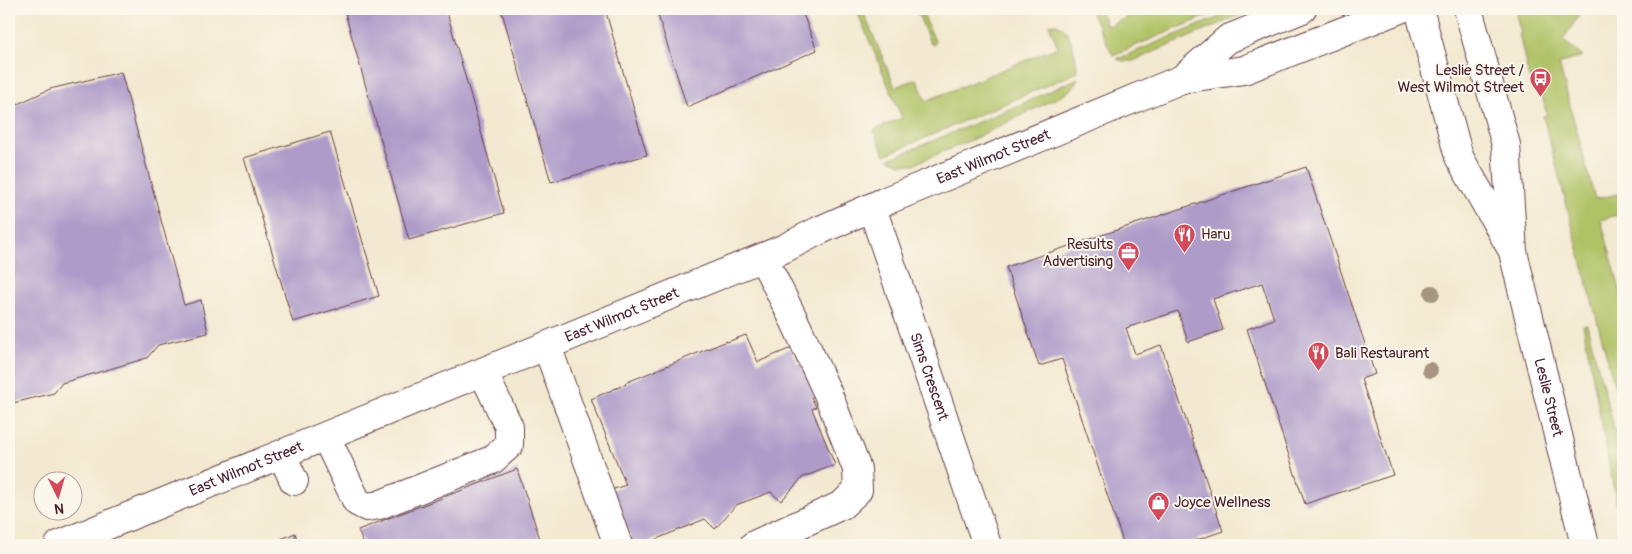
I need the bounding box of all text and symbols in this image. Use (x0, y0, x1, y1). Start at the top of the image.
place label: Leslie Street / West Wilmot Street (1397, 61, 1525, 97)
bus stop icon: Leslie Street / West Wilmot Street (1528, 67, 1552, 98)
street label: East Wilmot Street (934, 124, 1054, 189)
restaurant icon: Haru (1173, 222, 1197, 253)
place label: Haru (1201, 225, 1230, 244)
place label: Results Advertising (1042, 235, 1113, 271)
office icon: Results Advertising (1117, 241, 1141, 272)
street label: East Wilmot Street (562, 283, 682, 347)
street label: Sims Crescent (906, 330, 954, 424)
restaurant icon: Bali Restaurant (1307, 341, 1331, 372)
place label: Bali Restaurant (1335, 344, 1430, 363)
street label: Leslie Street (1530, 356, 1568, 439)
street label: East Wilmot Street (186, 436, 307, 500)
north arrow (32, 472, 82, 522)
shop icon: Joyce Wellness (1146, 490, 1170, 521)
place label: Joyce Wellness (1174, 493, 1271, 512)
text: N (54, 500, 65, 517)

